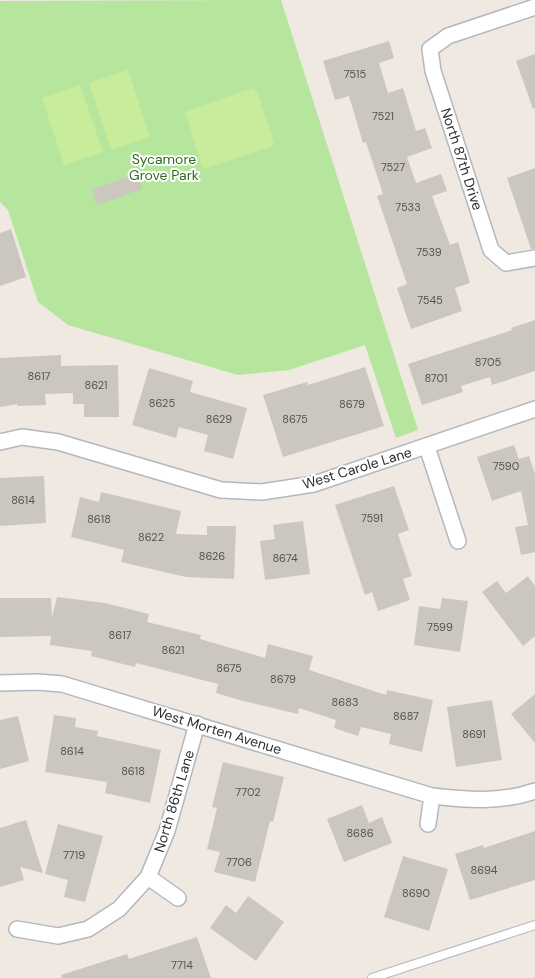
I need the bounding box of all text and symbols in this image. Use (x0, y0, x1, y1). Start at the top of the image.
house number: 7515 (344, 67, 366, 81)
street label: North 87th Drive (437, 106, 487, 212)
house number: 7521 (372, 109, 394, 123)
park label: Sycamore Grove Park (129, 150, 199, 184)
house number: 7527 (381, 160, 405, 174)
house number: 7533 (395, 200, 421, 214)
house number: 7539 (416, 245, 442, 259)
house number: 7545 (417, 293, 443, 307)
house number: 8705 (475, 355, 501, 369)
house number: 8617 (28, 369, 51, 383)
house number: 8701 (424, 371, 448, 385)
house number: 8621 (84, 378, 108, 392)
house number: 8625 (149, 396, 175, 410)
house number: 8679 (339, 397, 365, 411)
house number: 8629 (206, 412, 232, 426)
house number: 8675 (282, 412, 308, 426)
street label: West Carole Lane (300, 443, 414, 493)
house number: 7590 (493, 459, 519, 473)
house number: 8614 (11, 493, 35, 507)
house number: 7591 (361, 511, 383, 525)
house number: 8618 (87, 512, 111, 526)
house number: 8622 (138, 530, 164, 544)
house number: 8626 (199, 549, 225, 563)
house number: 8674 (272, 551, 298, 565)
house number: 7599 (427, 620, 453, 634)
house number: 8617 (109, 628, 132, 642)
house number: 8621 (161, 643, 185, 657)
house number: 8675 (216, 661, 242, 675)
house number: 8679 (270, 672, 296, 686)
house number: 8683 (332, 695, 358, 709)
street label: West Morten Avenue (150, 702, 284, 758)
house number: 8687 (393, 709, 419, 723)
house number: 8691 (462, 727, 486, 741)
house number: 8614 (60, 744, 84, 758)
street label: North 86th Lane (150, 748, 198, 854)
house number: 8618 (121, 764, 145, 778)
house number: 7702 (235, 785, 261, 799)
house number: 8686 (346, 826, 374, 840)
house number: 7719 (63, 848, 85, 862)
house number: 7706 (226, 855, 252, 869)
house number: 8694 (471, 863, 498, 877)
house number: 8690 (402, 886, 430, 900)
house number: 7714 (171, 958, 193, 972)

